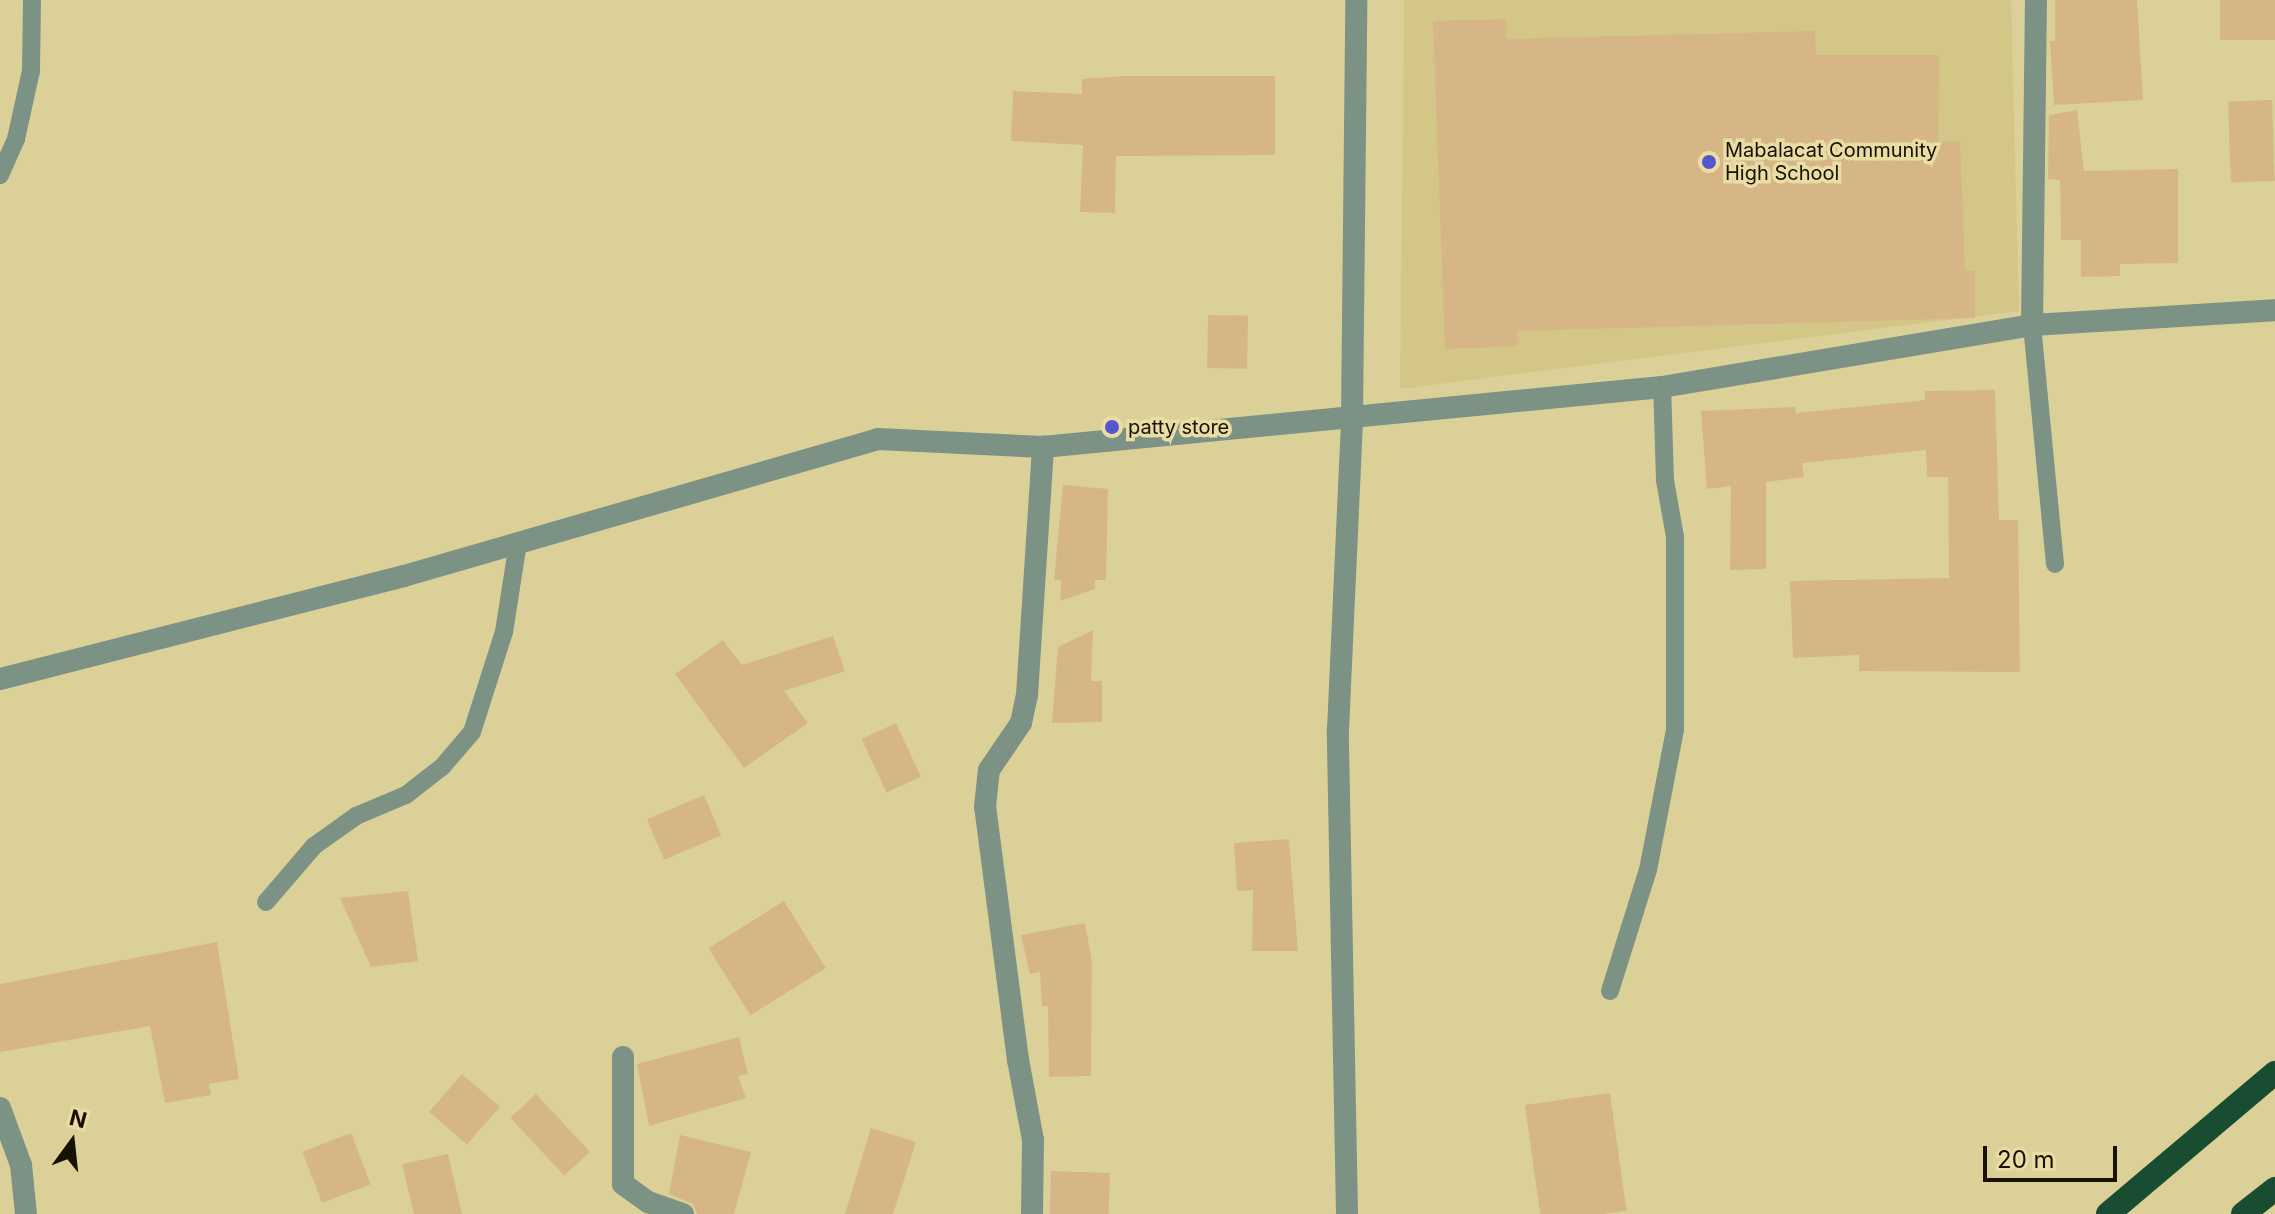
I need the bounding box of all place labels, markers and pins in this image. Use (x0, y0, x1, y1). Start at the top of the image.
place label: Mabalacat Community High School (1725, 138, 1937, 185)
marker: Mabalacat Community High School (1700, 153, 1718, 171)
place label: patty store (1128, 415, 1229, 439)
marker: patty store (1103, 418, 1121, 436)

